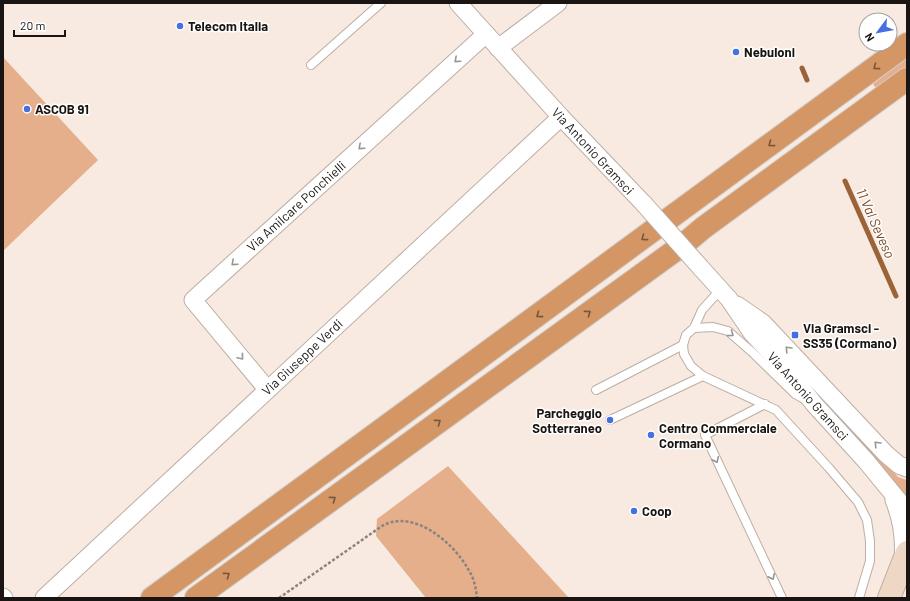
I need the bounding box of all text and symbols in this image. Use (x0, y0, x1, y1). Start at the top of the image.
scale bar (14, 12, 65, 38)
north arrow (858, 12, 898, 52)
text: 20 m (20, 18, 46, 32)
place label: Telecom Italia (188, 18, 268, 34)
marker: Telecom Italia (175, 21, 185, 31)
text: N (862, 31, 877, 44)
place label: Nebuloni (744, 44, 795, 60)
marker: Nebuloni (731, 47, 741, 57)
one-way arrow (454, 55, 462, 63)
one-way arrow (873, 62, 880, 69)
place label: ASCOB 91 (35, 101, 89, 117)
marker: ASCOB 91 (22, 104, 32, 114)
street label: Via Antonio Gramsci (549, 104, 637, 198)
one-way arrow (768, 139, 775, 147)
one-way arrow (358, 142, 365, 149)
street label: Via Amilcare Ponchielli (243, 157, 349, 255)
water label: 11 Val Seveso (853, 185, 899, 261)
one-way arrow (641, 233, 648, 240)
one-way arrow (231, 258, 238, 265)
one-way arrow (536, 310, 543, 317)
one-way arrow (584, 310, 591, 317)
street label: Via Giuseppe Verdi (258, 316, 346, 398)
place label: Via Gramsci - SS35 (Cormano) (803, 320, 897, 351)
one-way arrow (727, 329, 734, 336)
marker: Via Gramsci - SS35 (Cormano) (790, 330, 800, 340)
one-way arrow (785, 346, 793, 354)
street label: Via Antonio Gramsci (764, 349, 852, 443)
one-way arrow (236, 353, 243, 360)
place label: Parcheggio Sotterraneo (532, 405, 602, 436)
marker: Parcheggio Sotterraneo (605, 415, 615, 425)
one-way arrow (433, 420, 440, 427)
place label: Centro Commerciale Cormano (659, 420, 777, 451)
marker: Centro Commerciale Cormano (646, 430, 656, 440)
one-way arrow (874, 441, 882, 449)
one-way arrow (711, 455, 719, 463)
one-way arrow (328, 497, 335, 504)
place label: Coop (642, 503, 672, 519)
marker: Coop (629, 506, 639, 516)
one-way arrow (223, 573, 230, 580)
one-way arrow (767, 573, 775, 580)

